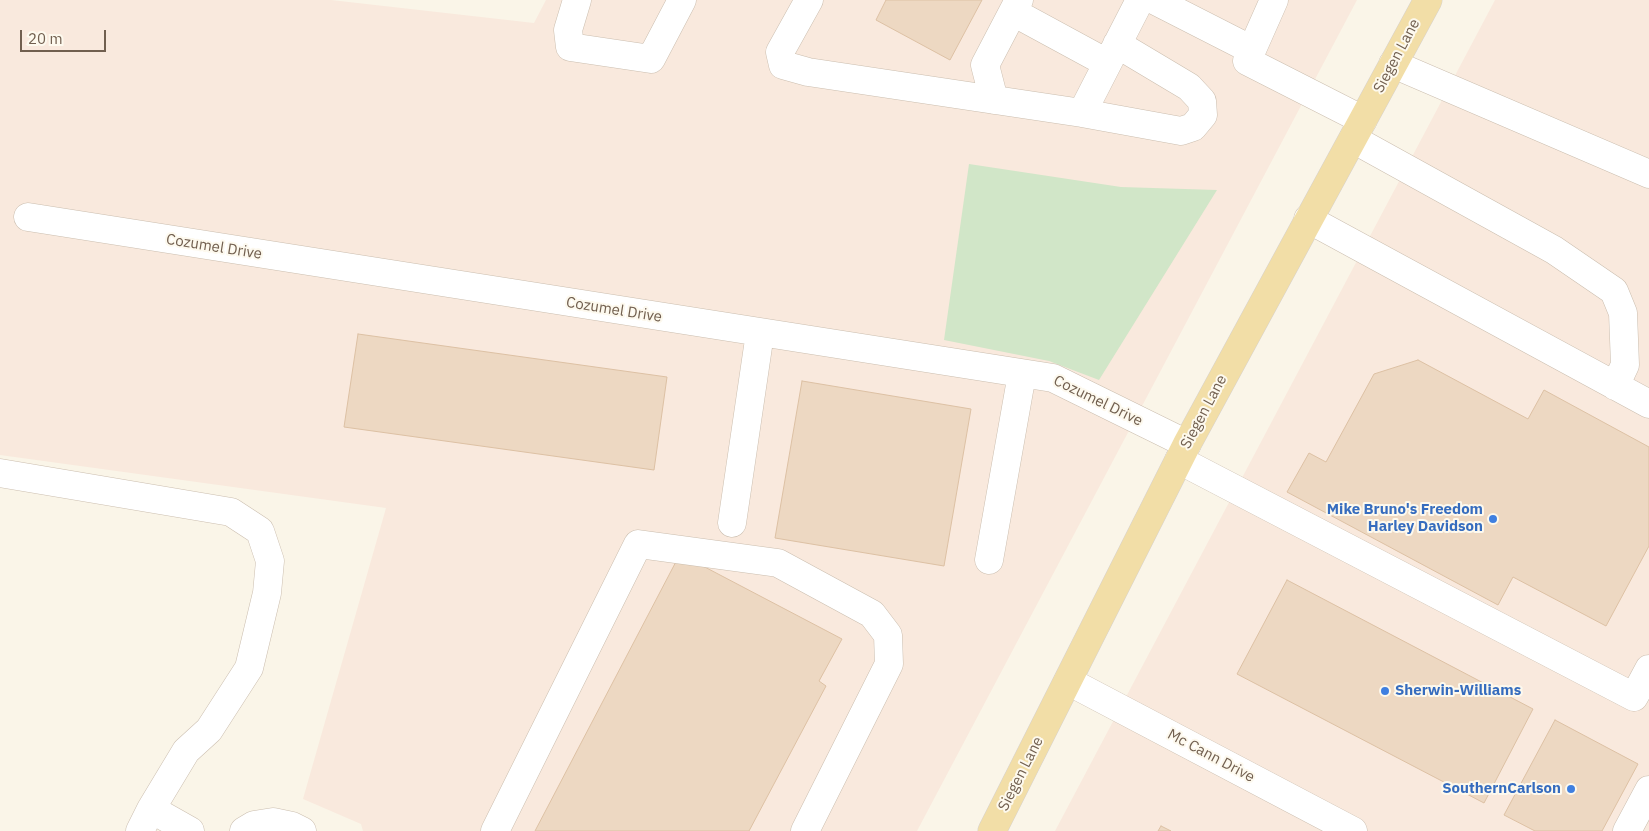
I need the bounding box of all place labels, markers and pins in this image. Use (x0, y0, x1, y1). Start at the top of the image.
place label: Mike Bruno's Freedom Harley Davidson (1327, 501, 1483, 536)
marker: Mike Bruno's Freedom Harley Davidson (1487, 513, 1499, 525)
place label: Sherwin-Williams (1395, 682, 1521, 700)
marker: Sherwin-Williams (1379, 685, 1391, 697)
place label: SouthernCarlson (1442, 780, 1561, 798)
marker: SouthernCarlson (1565, 783, 1577, 795)

